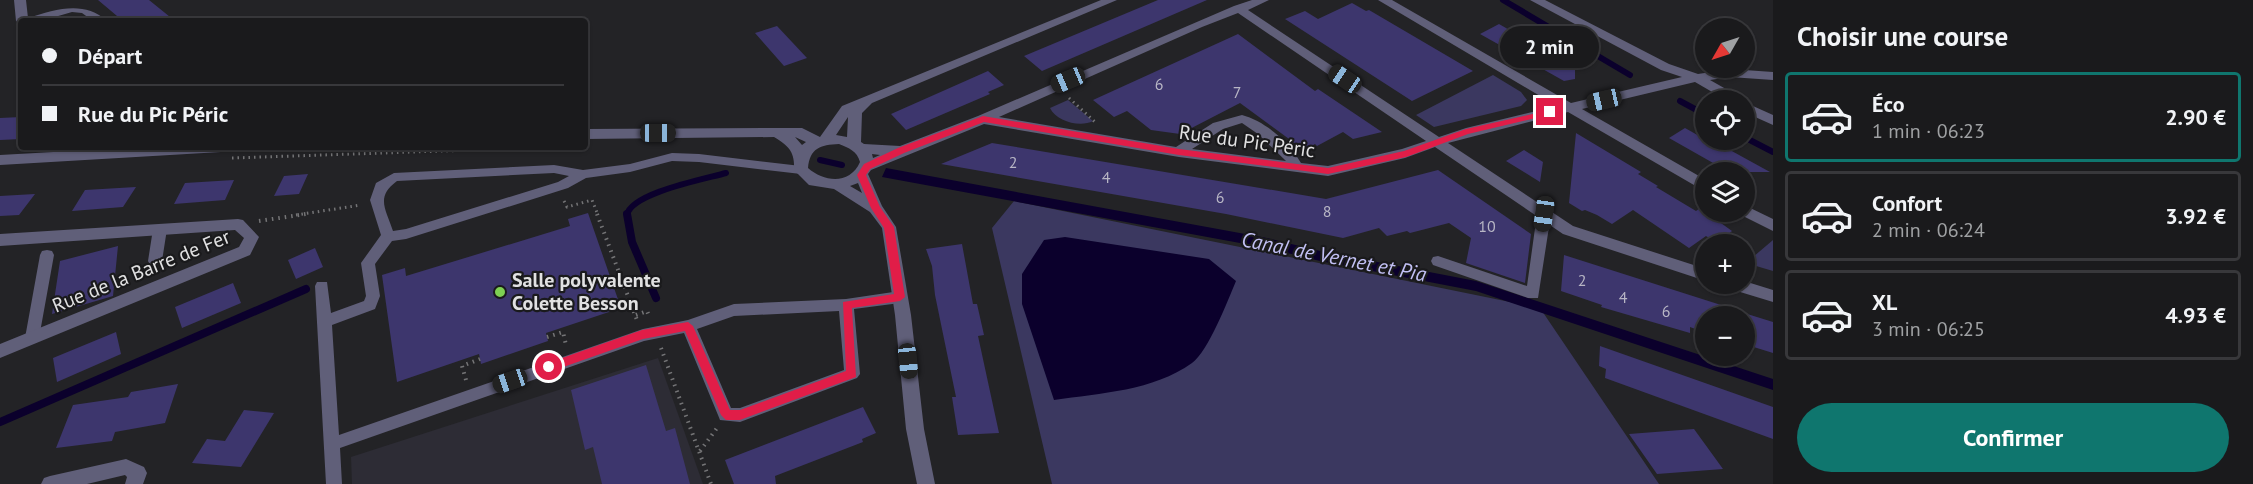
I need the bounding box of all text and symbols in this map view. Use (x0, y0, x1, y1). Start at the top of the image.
north arrow (1695, 18, 1755, 78)
map controls (1695, 18, 1755, 366)
text: Choisir une course (1797, 19, 2008, 53)
callout: 2 min (1500, 25, 1600, 67)
text: 2 min (1525, 34, 1574, 60)
text: Départ (78, 42, 142, 70)
car (1325, 61, 1365, 97)
car (1048, 65, 1088, 95)
house number: 6 (1155, 74, 1163, 94)
house number: 7 (1233, 82, 1241, 102)
car (1584, 87, 1624, 113)
button: locate (1695, 90, 1755, 150)
icon: car (1800, 90, 1854, 144)
text: Éco (1872, 90, 1904, 118)
route end (1536, 98, 1563, 125)
text: Rue du Pic Péric (78, 100, 228, 128)
text: 2.90 € (2165, 103, 2226, 131)
text: 1 min · 06:23 (1872, 118, 1985, 144)
street label: Rue du Pic Péric (1177, 119, 1317, 163)
car (640, 124, 676, 142)
house number: 2 (1009, 152, 1017, 172)
button: layers (1695, 162, 1755, 222)
house number: 4 (1102, 167, 1111, 187)
house number: 6 (1216, 187, 1224, 207)
icon: car (1800, 189, 1854, 243)
text: Confort (1872, 189, 1942, 217)
car (1533, 195, 1555, 233)
house number: 8 (1323, 201, 1331, 221)
text: 3.92 € (2165, 202, 2226, 230)
house number: 10 (1478, 216, 1496, 236)
text: 2 min · 06:24 (1872, 217, 1985, 243)
street label: Rue de la Barre de Fer (48, 223, 234, 319)
water label: Canal de Vernet et Pia (1239, 225, 1430, 288)
button: + (1695, 234, 1755, 294)
place label: Salle polyvalente Colette Besson (512, 267, 661, 316)
house number: 2 (1578, 270, 1586, 290)
marker: Salle polyvalente Colette Besson (493, 285, 507, 299)
house number: 4 (1619, 287, 1628, 307)
icon: car (1800, 288, 1854, 342)
text: XL (1872, 288, 1897, 316)
house number: 6 (1662, 301, 1670, 321)
text: 4.93 € (2165, 301, 2226, 329)
button: − (1695, 306, 1755, 366)
text: 3 min · 06:25 (1872, 316, 1985, 342)
car (897, 342, 919, 380)
route start (535, 353, 562, 380)
car (490, 367, 530, 395)
button: Confirmer (1797, 403, 2229, 472)

